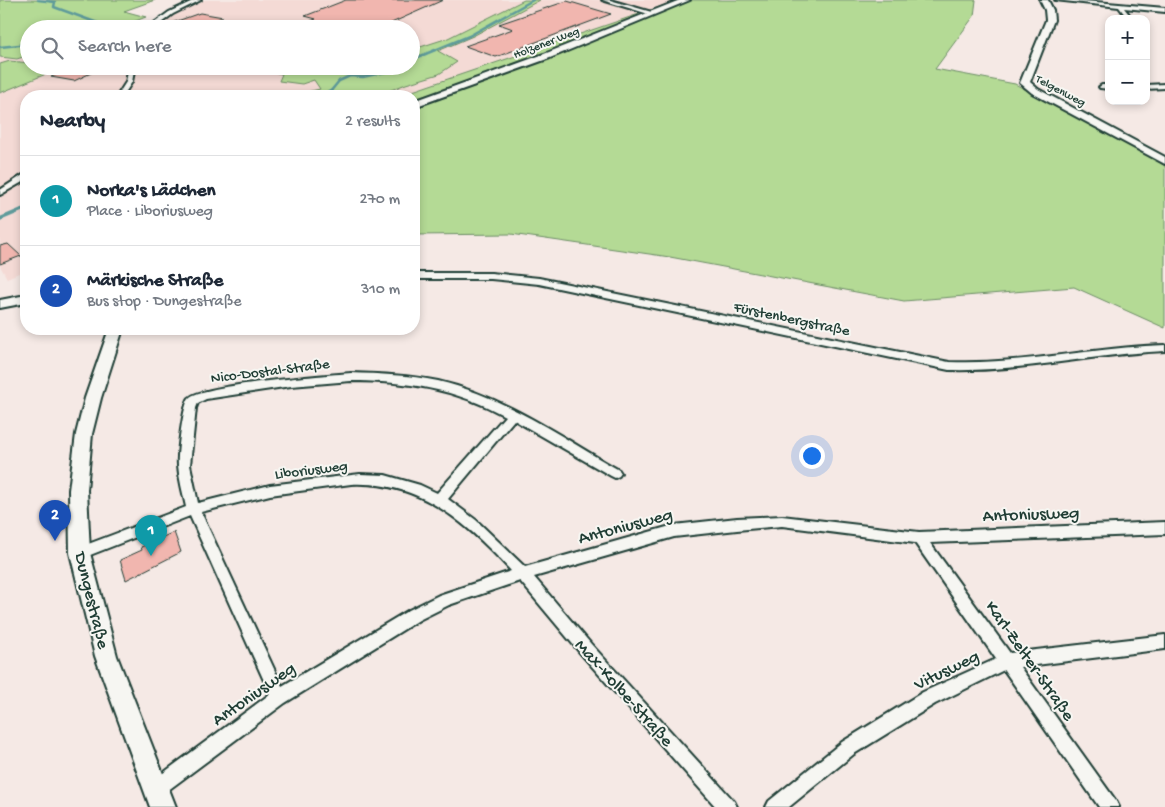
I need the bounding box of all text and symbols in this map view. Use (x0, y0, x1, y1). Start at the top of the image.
map controls (1105, 15, 1150, 105)
button: + (1105, 15, 1150, 60)
search box (20, 20, 420, 75)
street label: Holzener Weg (512, 25, 582, 63)
icon: search (38, 34, 66, 62)
text: Search here (78, 36, 172, 59)
button: − (1105, 60, 1150, 105)
street label: Telgenweg (1032, 72, 1088, 111)
text: Nearby (40, 110, 105, 135)
text: 2 results (345, 113, 400, 132)
text: Norka's Lädchen (87, 180, 215, 203)
text: 1 (53, 191, 59, 210)
text: 270 m (360, 191, 400, 210)
text: Place · Liboriusweg (87, 203, 213, 222)
text: Märkische Straße (87, 270, 223, 293)
text: 2 (52, 281, 60, 300)
text: 310 m (361, 281, 400, 300)
text: Bus stop · Dungestraße (87, 293, 241, 312)
street label: Fürstenbergstraße (731, 299, 852, 341)
street label: Nico-Dostal-Straße (210, 356, 331, 388)
your location (799, 443, 825, 469)
street label: Liboriusweg (274, 458, 349, 484)
pin: 2 (39, 500, 71, 541)
street label: Antoniusweg (982, 503, 1080, 528)
street label: Antoniusweg (576, 505, 675, 550)
pin: 1 (135, 515, 167, 556)
street label: Dungestraße (68, 549, 113, 652)
street label: Karl-Zelter-Straße (980, 597, 1079, 726)
street label: Max-Kolbe-Straße (569, 636, 677, 752)
street label: Vitusweg (910, 647, 983, 696)
street label: Antoniusweg (209, 659, 300, 731)

